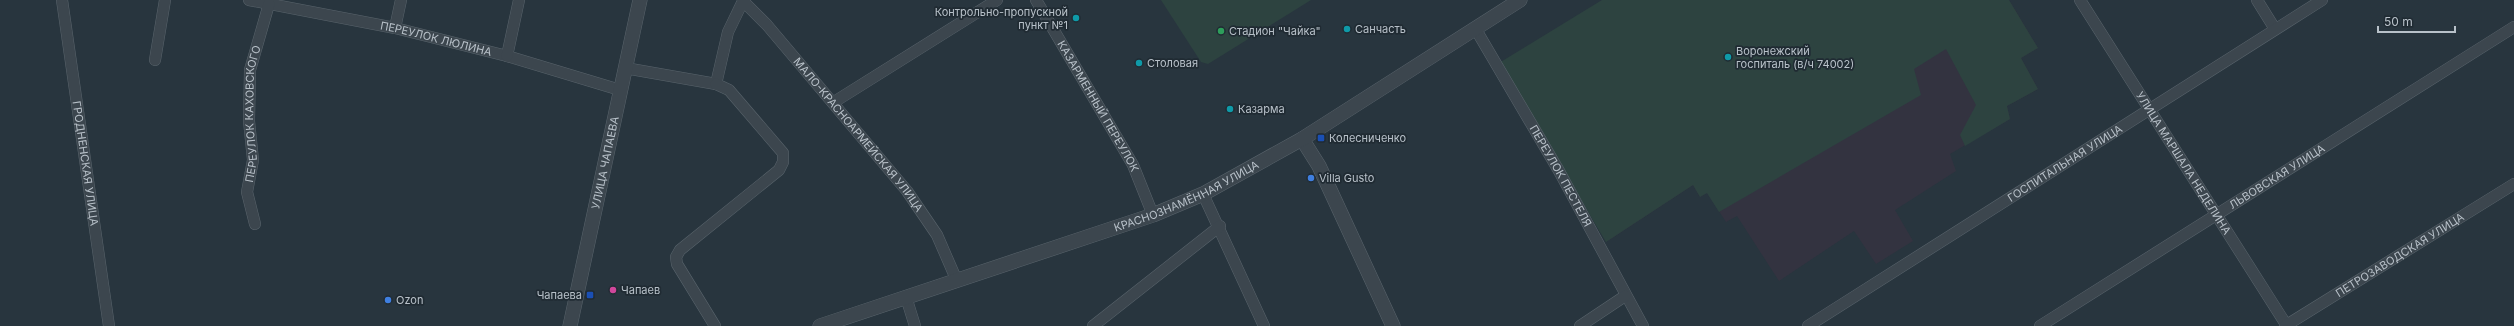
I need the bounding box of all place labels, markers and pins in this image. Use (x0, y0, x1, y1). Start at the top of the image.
place label: Контрольно-пропускной пункт №1 (935, 5, 1068, 32)
marker: Контрольно-пропускной пункт №1 (1071, 13, 1081, 23)
place label: Санчасть (1355, 22, 1406, 36)
place label: Стадион "Чайка" (1229, 24, 1321, 38)
marker: Санчасть (1342, 24, 1352, 34)
marker: Стадион "Чайка" (1216, 26, 1226, 36)
place label: Воронежский госпиталь (в/ч 74002) (1736, 44, 1854, 71)
marker: Воронежский госпиталь (в/ч 74002) (1723, 52, 1733, 62)
place label: Столовая (1147, 56, 1198, 70)
marker: Столовая (1134, 58, 1144, 68)
place label: Казарма (1238, 102, 1285, 116)
marker: Казарма (1225, 104, 1235, 114)
place label: Колесниченко (1329, 131, 1407, 145)
marker: Колесниченко (1316, 133, 1326, 143)
place label: Villa Gusto (1319, 171, 1375, 185)
marker: Villa Gusto (1306, 173, 1316, 183)
place label: Чапаев (621, 283, 660, 297)
marker: Чапаев (608, 285, 618, 295)
place label: Чапаева (537, 288, 582, 302)
marker: Чапаева (585, 290, 595, 300)
place label: Ozon (396, 293, 423, 307)
marker: Ozon (383, 295, 393, 305)

